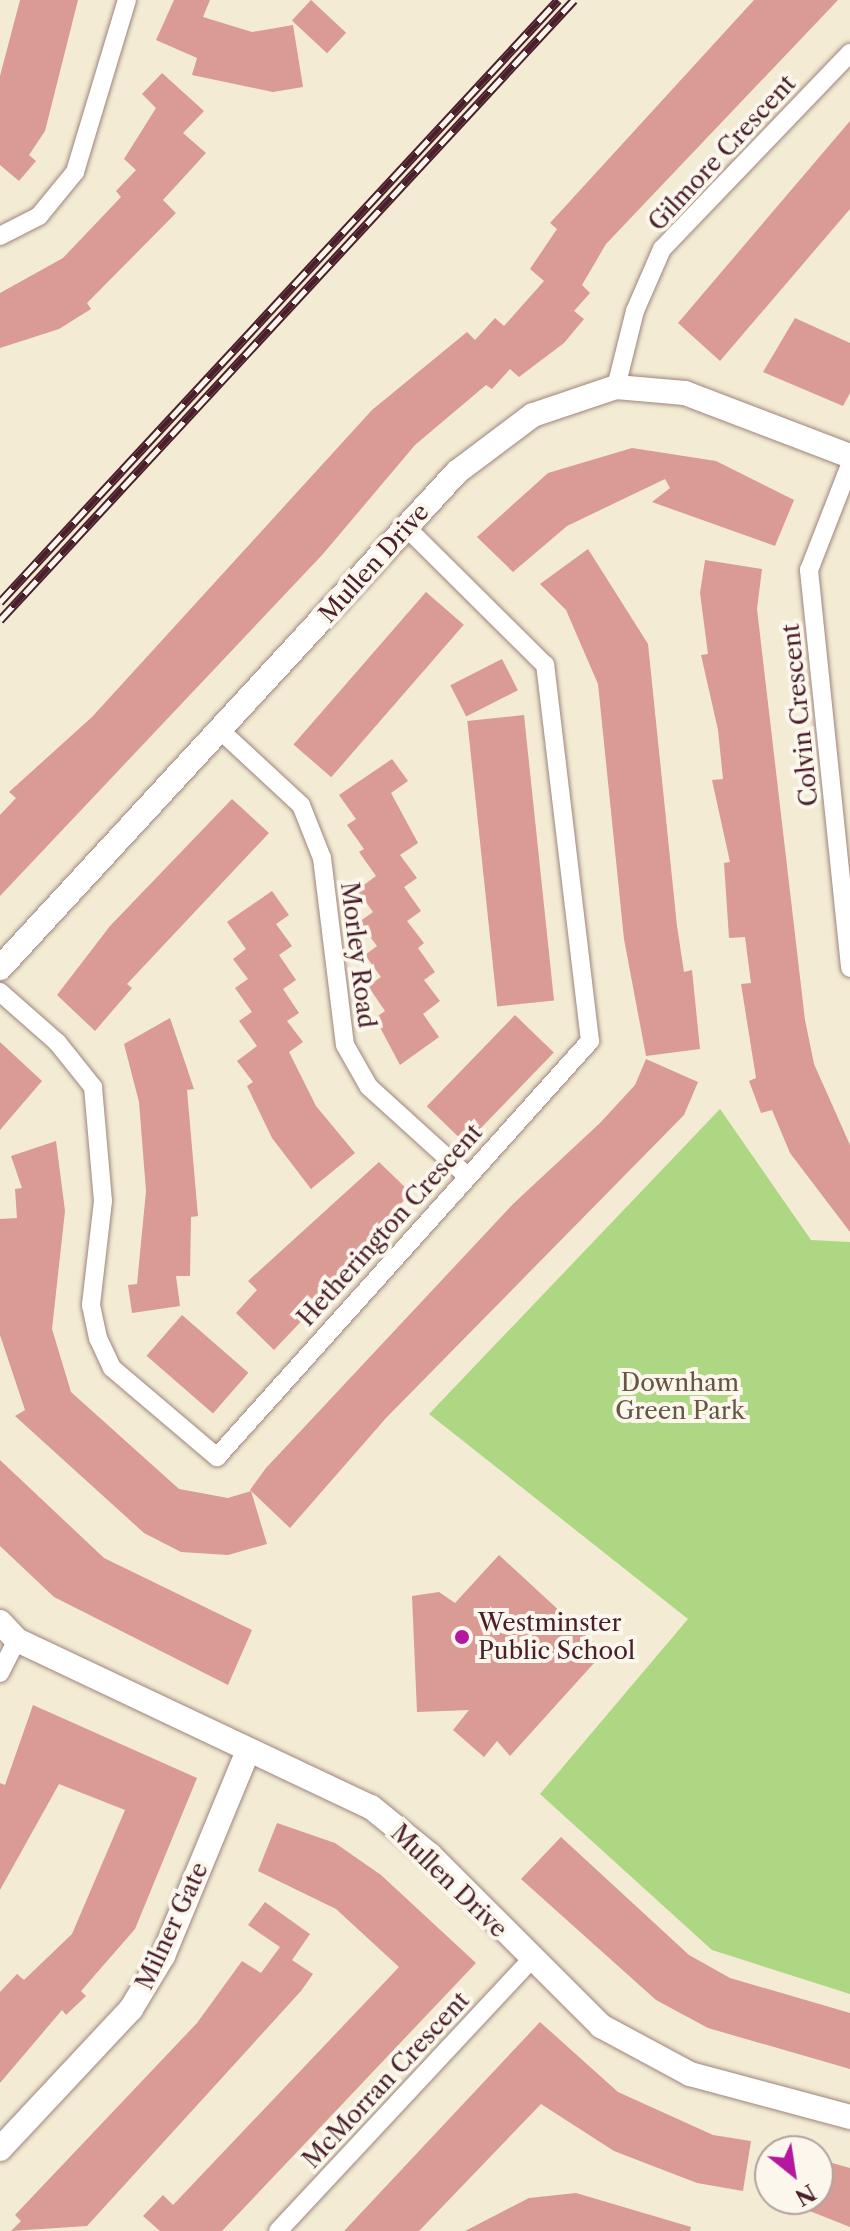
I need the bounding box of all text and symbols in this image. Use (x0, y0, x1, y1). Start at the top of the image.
street label: Gilmore Crescent (643, 69, 801, 237)
street label: Mullen Drive (313, 498, 435, 628)
street label: Colvin Crescent (776, 622, 824, 808)
street label: Morley Road (335, 880, 381, 1030)
street label: Hetherington Crescent (292, 1118, 488, 1332)
park label: Downham Green Park (615, 1369, 745, 1425)
place label: Westminster Public School (478, 1609, 635, 1665)
marker: Westminster Public School (453, 1628, 471, 1646)
street label: Mullen Drive (385, 1819, 513, 1943)
street label: Milner Gate (130, 1858, 214, 1994)
street label: McMorran Crescent (297, 1986, 475, 2174)
north arrow (754, 2135, 834, 2215)
text: N (790, 2178, 820, 2211)

